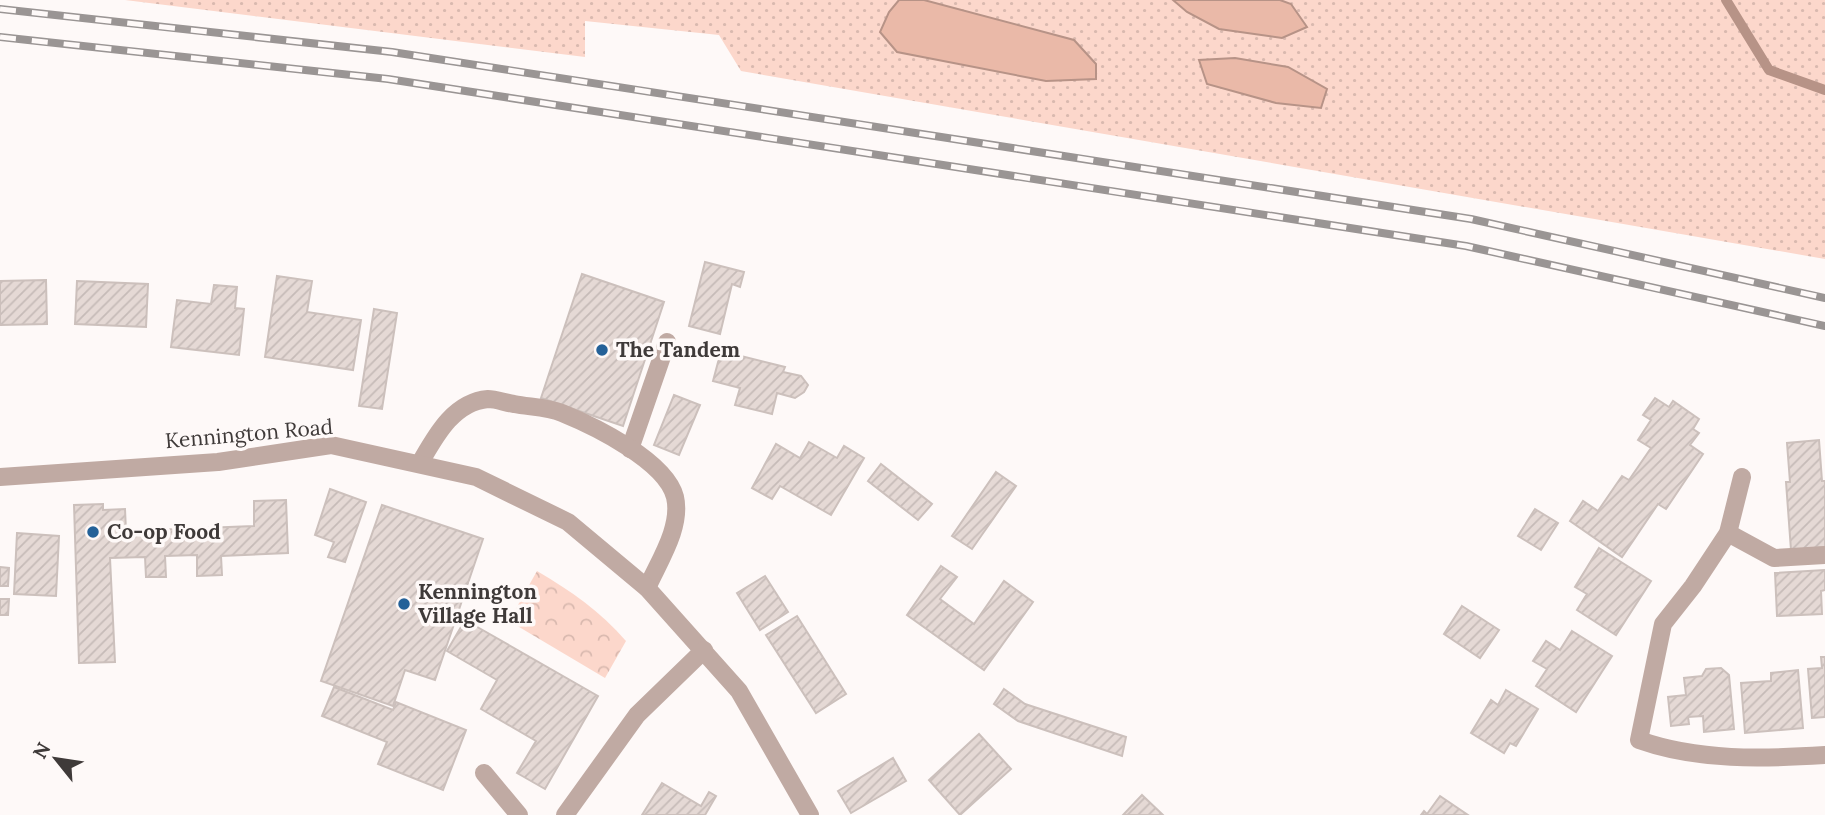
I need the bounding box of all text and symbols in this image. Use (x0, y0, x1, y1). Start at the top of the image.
place label: The Tandem (616, 336, 740, 363)
marker: The Tandem (594, 342, 610, 358)
street label: Kennington Road (164, 413, 334, 454)
place label: Co-op Food (107, 518, 221, 545)
marker: Co-op Food (85, 524, 101, 540)
place label: Kennington Village Hall (418, 578, 537, 629)
marker: Kennington Village Hall (396, 596, 412, 612)
north arrow (21, 724, 91, 794)
text: N (27, 738, 55, 763)

